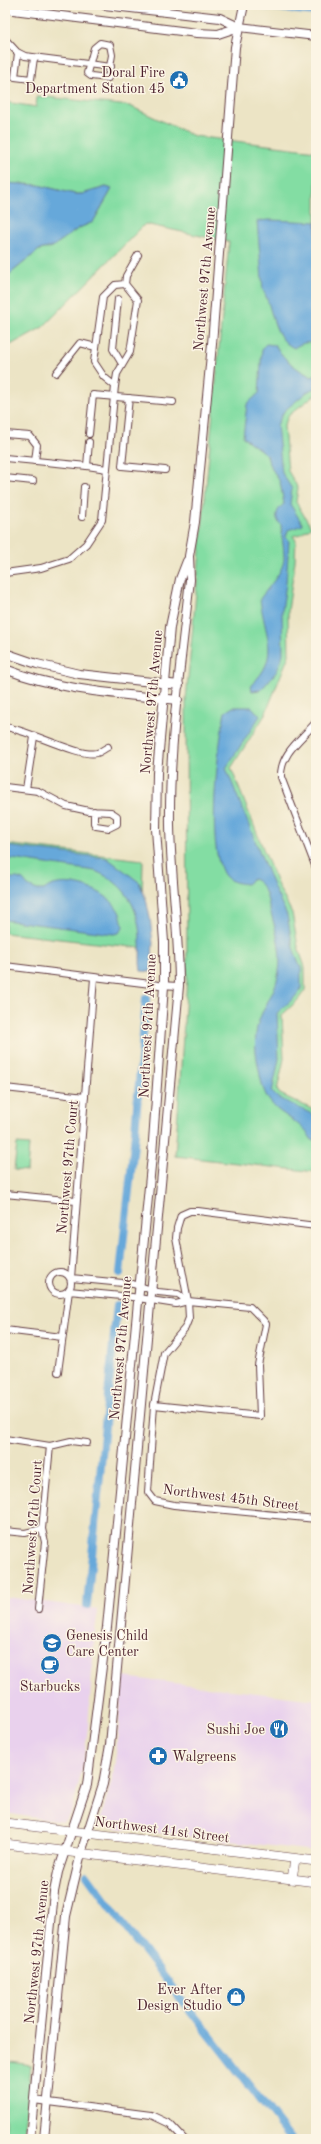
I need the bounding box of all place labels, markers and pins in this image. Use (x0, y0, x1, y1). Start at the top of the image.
place label: Doral Fire Department Station 45 (25, 66, 165, 96)
public building icon: Doral Fire Department Station 45 (168, 69, 190, 91)
place label: Genesis Child Care Center (66, 1629, 148, 1659)
school or university icon: Genesis Child Care Center (41, 1632, 63, 1654)
cafe icon: Starbucks (39, 1654, 61, 1676)
place label: Starbucks (20, 1680, 80, 1694)
restaurant icon: Sushi Joe (268, 1718, 290, 1740)
place label: Sushi Joe (207, 1723, 265, 1737)
pharmacy icon: Walgreens (147, 1745, 169, 1767)
place label: Walgreens (172, 1750, 236, 1764)
place label: Ever After Design Studio (137, 1983, 222, 2013)
shop icon: Ever After Design Studio (225, 1986, 247, 2008)

